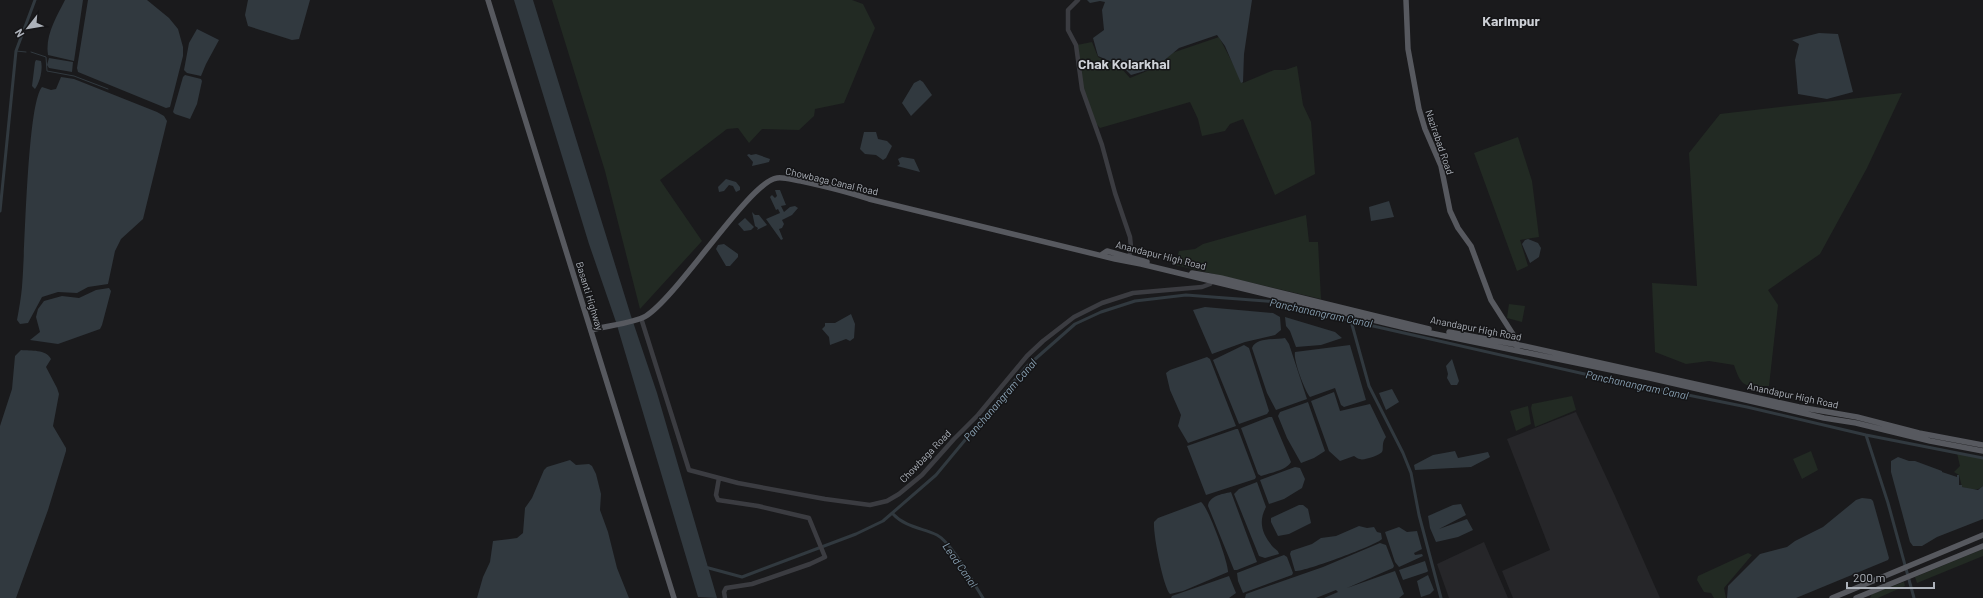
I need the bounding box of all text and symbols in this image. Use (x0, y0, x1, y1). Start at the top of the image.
north arrow (8, 8, 48, 48)
district label: Karimpur (1482, 12, 1540, 29)
text: N (12, 27, 26, 40)
district label: Chak Kolarkhal (1078, 55, 1170, 72)
street label: Nazirabad Road (1423, 108, 1457, 176)
street label: Chowbaga Canal Road (784, 164, 880, 198)
street label: Anandapur High Road (1114, 238, 1208, 272)
street label: Basanti Highway (574, 260, 606, 332)
water label: Panchanangram Canal (1269, 295, 1374, 330)
street label: Anandapur High Road (1429, 313, 1523, 343)
water label: Panchanangram Canal (960, 356, 1039, 443)
water label: Panchanangram Canal (1585, 367, 1690, 402)
street label: Anandapur High Road (1746, 379, 1840, 411)
street label: Chowbaga Road (897, 427, 953, 485)
water label: Lead Canal (940, 540, 981, 590)
scale bar (1847, 564, 1934, 590)
text: 200 m (1853, 570, 1885, 584)

